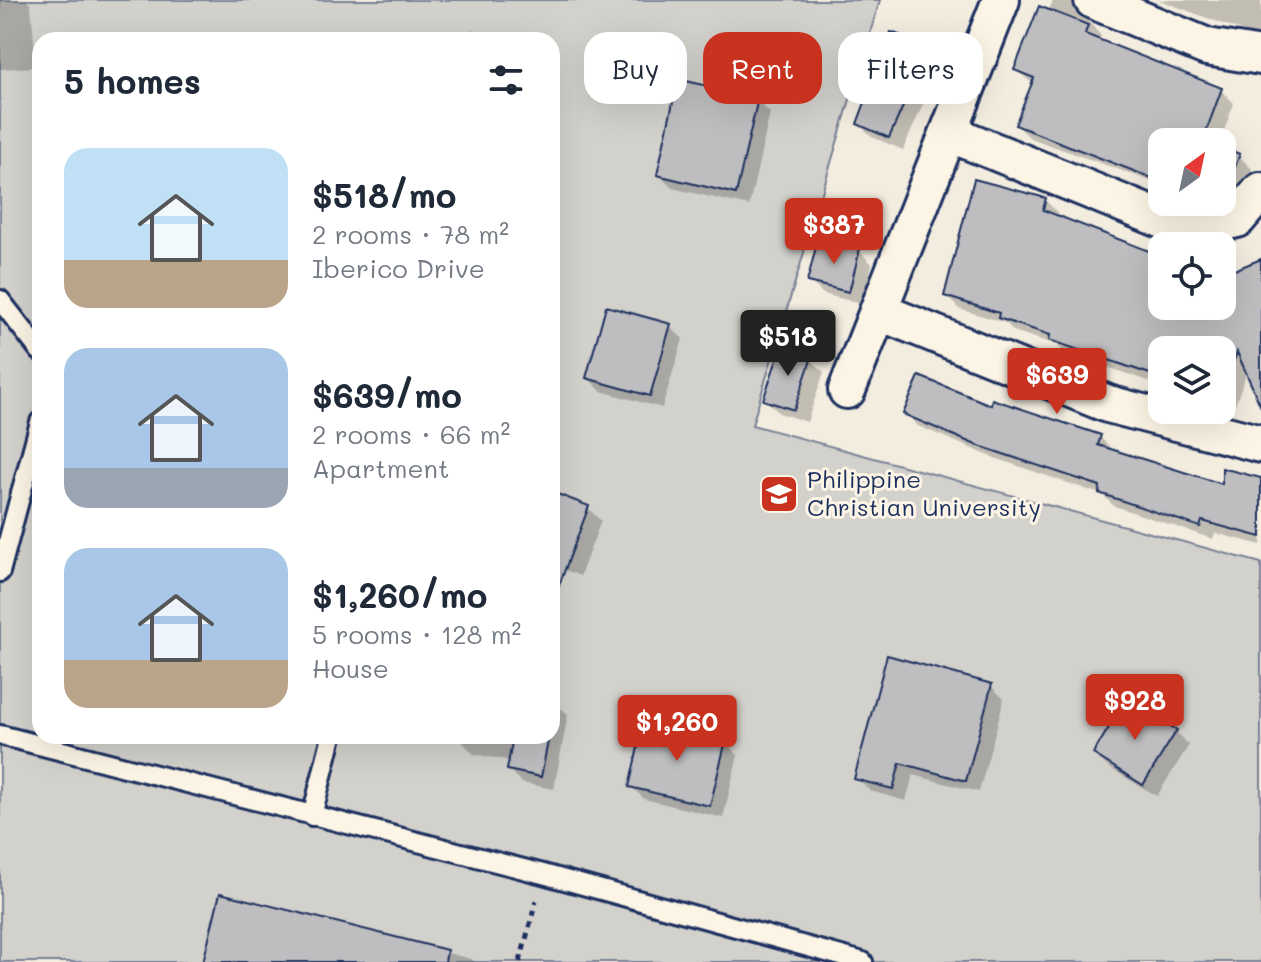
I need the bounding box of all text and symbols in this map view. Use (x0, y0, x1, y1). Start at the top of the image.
chip: Buy (584, 32, 687, 104)
chip: Rent (703, 32, 822, 104)
chip: Filters (838, 32, 983, 104)
text: 5 homes (64, 58, 201, 103)
icon: filters (484, 58, 528, 102)
north arrow (1148, 128, 1236, 216)
map controls (1148, 128, 1236, 424)
text: $518/mo (312, 172, 457, 217)
icon: home (128, 180, 224, 276)
pin: $387 (787, 198, 881, 266)
text: $387 (803, 207, 865, 241)
text: 2 rooms · 78 m² (312, 217, 509, 251)
button: locate (1148, 232, 1236, 320)
text: Iberico Drive (312, 251, 485, 285)
pin: $518 (741, 310, 835, 378)
text: $518 (759, 319, 817, 353)
button: layers (1148, 336, 1236, 424)
pin: $639 (1010, 348, 1104, 416)
text: $639 (1025, 357, 1089, 391)
text: $639/mo (312, 372, 462, 417)
icon: home (128, 380, 224, 476)
text: 2 rooms · 66 m² (312, 417, 510, 451)
text: Apartment (312, 451, 449, 485)
place label: Philippine Christian University (807, 463, 1041, 522)
school or university icon: Philippine Christian University (758, 473, 800, 515)
text: $1,260/mo (312, 572, 487, 617)
icon: home (128, 580, 224, 676)
text: 5 rooms · 128 m² (312, 617, 521, 651)
text: House (312, 651, 389, 685)
pin: $928 (1088, 674, 1182, 742)
text: $928 (1104, 683, 1166, 717)
pin: $1,260 (612, 695, 742, 763)
text: $1,260 (636, 704, 718, 738)

